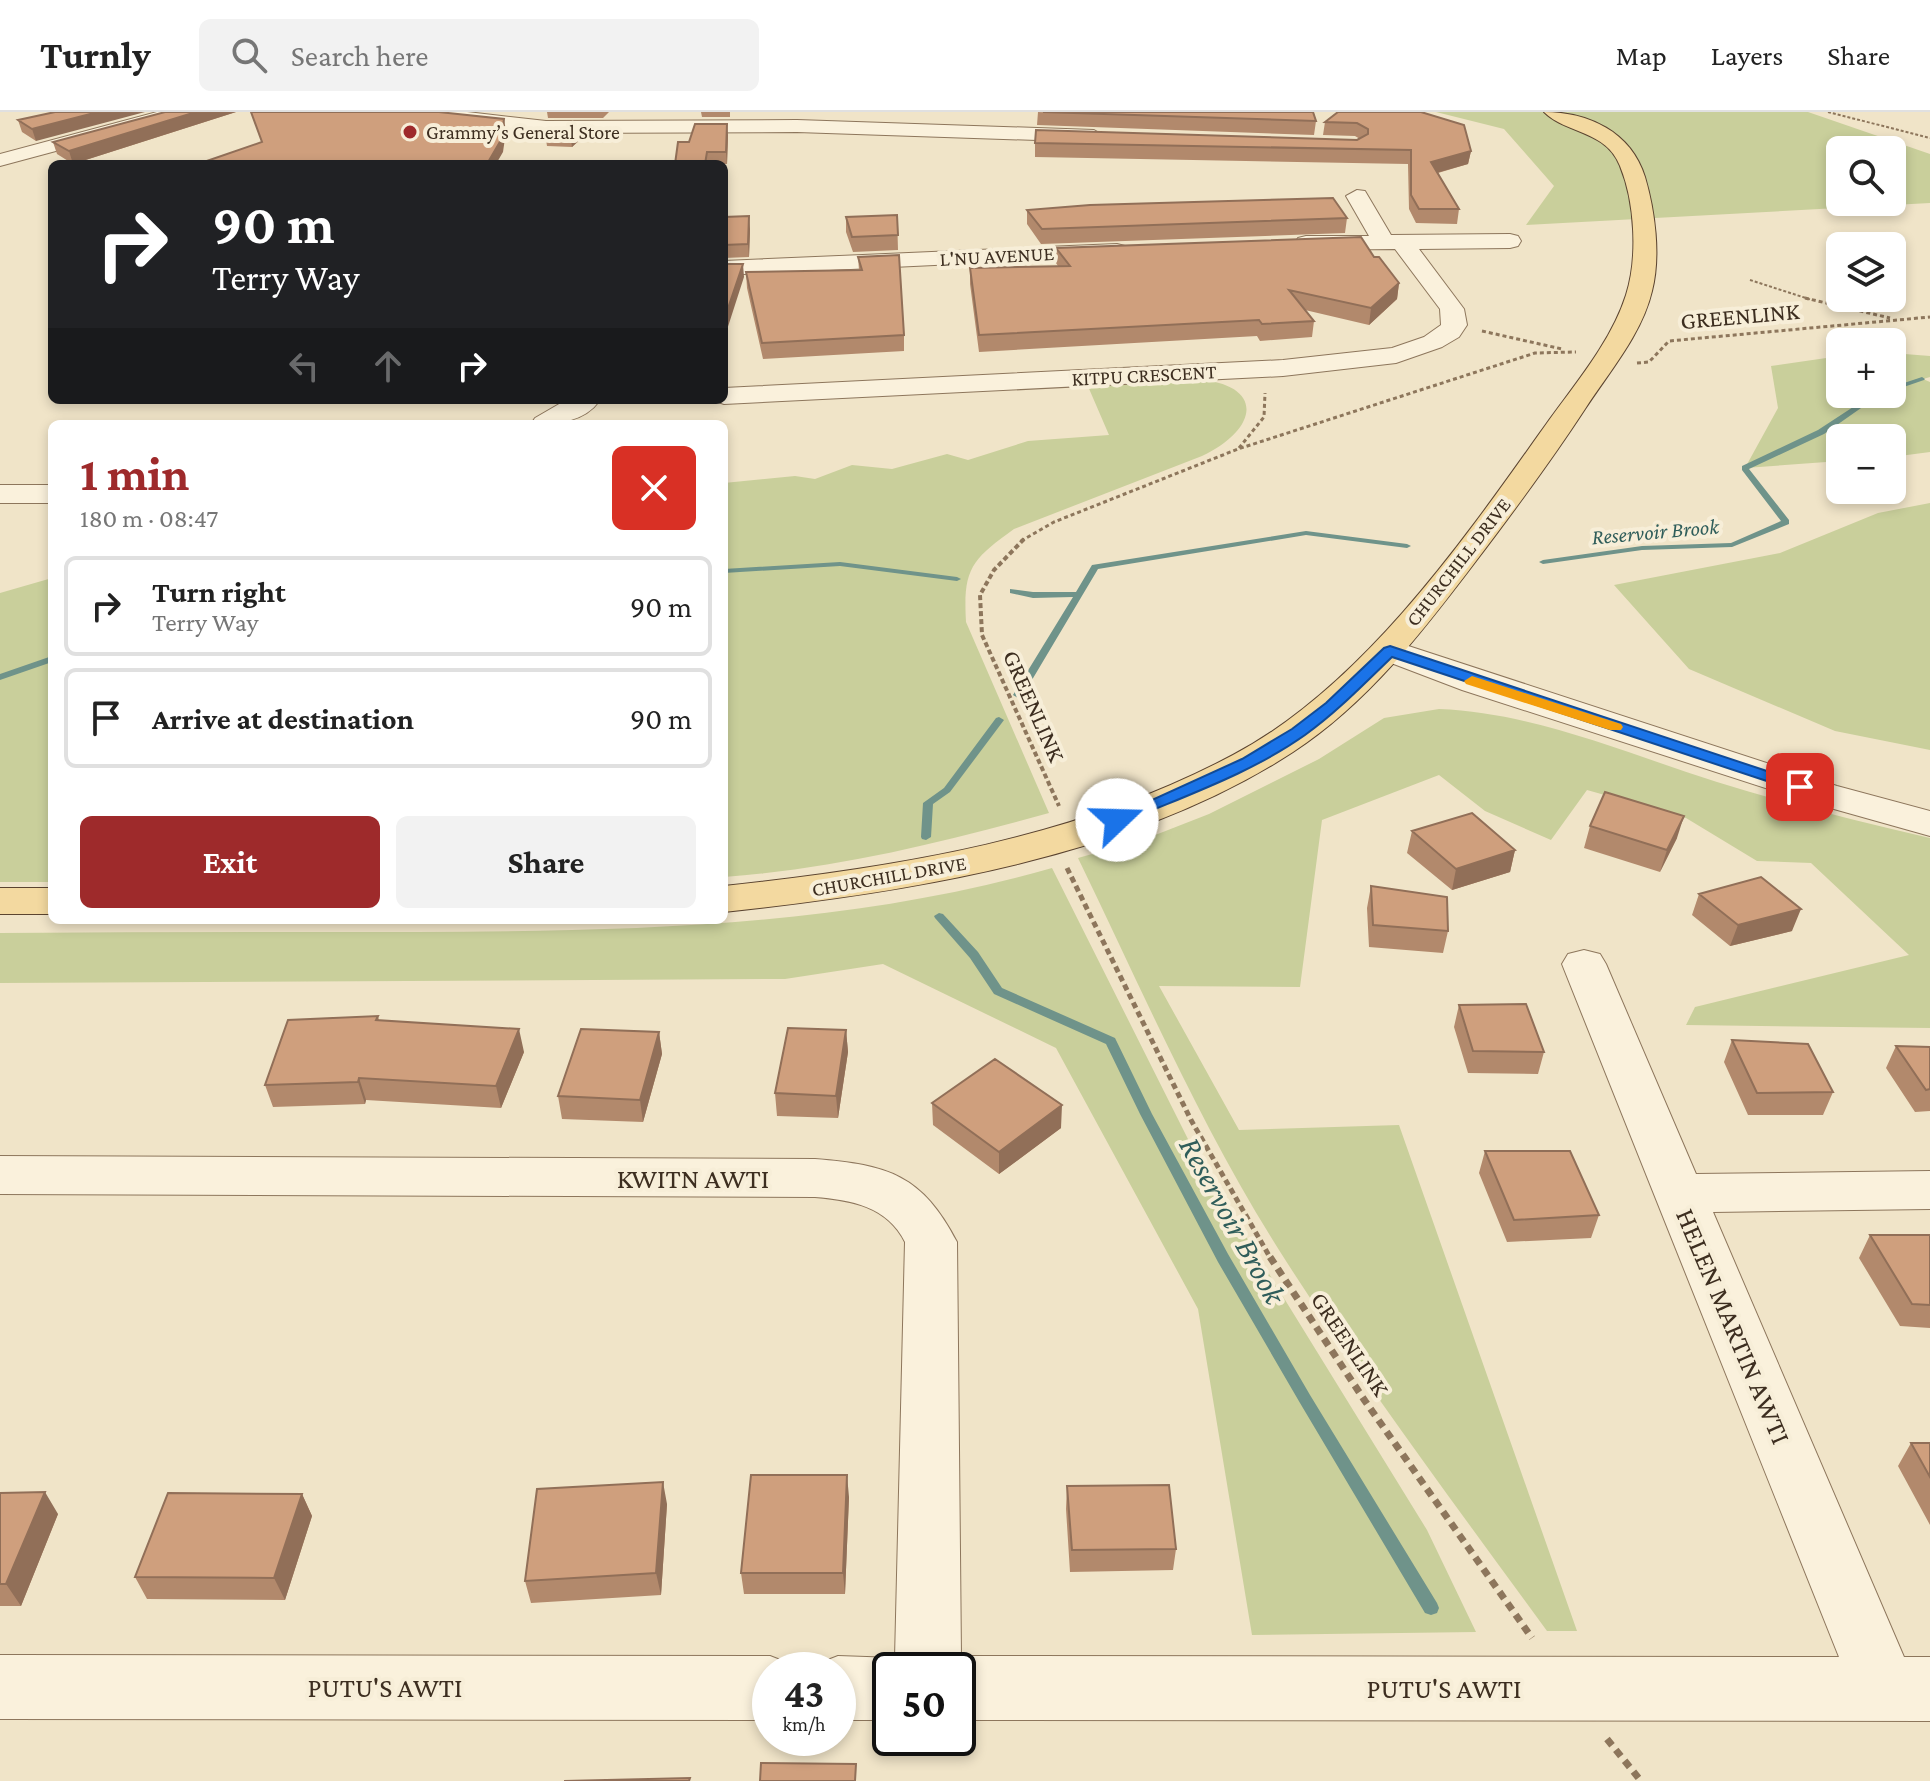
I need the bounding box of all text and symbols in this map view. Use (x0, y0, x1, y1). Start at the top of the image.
search box (199, 19, 759, 91)
icon: search (227, 33, 271, 77)
text: Turnly (40, 34, 151, 76)
text: Search here (291, 39, 428, 72)
text: Map (1616, 40, 1667, 71)
text: Layers (1711, 40, 1783, 71)
text: Share (1827, 40, 1890, 71)
place label: Grammy’s General Store (426, 121, 620, 144)
marker: Grammy’s General Store (401, 123, 419, 141)
map controls (1826, 136, 1906, 504)
button: search (1826, 136, 1906, 216)
icon: right (80, 192, 184, 296)
text: 90 m (212, 193, 335, 255)
button: layers (1826, 232, 1906, 312)
street label: L'NU AVENUE (939, 242, 1055, 270)
text: Terry Way (212, 258, 360, 298)
street label: GREENLINK (1679, 297, 1801, 334)
button: + (1826, 328, 1906, 408)
icon: left (282, 344, 326, 388)
icon: ahead (366, 344, 410, 388)
icon: right (450, 344, 494, 388)
street label: KITPU CRESCENT (1071, 360, 1217, 390)
button: − (1826, 424, 1906, 504)
button: close (612, 446, 696, 530)
text: 1 min (80, 447, 189, 500)
street label: CHURCHILL DRIVE (1401, 494, 1515, 630)
text: 180 m · 08:47 (80, 504, 218, 533)
water label: Reservoir Brook (1590, 513, 1721, 550)
text: Turn right (152, 575, 286, 608)
icon: right (84, 584, 128, 628)
text: 90 m (630, 590, 692, 623)
text: Terry Way (152, 608, 259, 637)
street label: GREENLINK (998, 646, 1071, 766)
icon: arrive (84, 696, 128, 740)
text: Arrive at destination (152, 702, 414, 735)
text: 90 m (630, 702, 692, 735)
pin (1766, 753, 1834, 821)
icon: arrive (1778, 765, 1822, 809)
position arrow (1075, 778, 1159, 862)
button: Exit (80, 816, 380, 908)
button: Share (396, 816, 696, 908)
street label: CHURCHILL DRIVE (810, 852, 968, 900)
water label: Reservoir Brook (1172, 1130, 1295, 1312)
street label: KWITN AWTI (617, 1163, 769, 1194)
street label: HELEN MARTIN AWTI (1670, 1204, 1797, 1449)
street label: GREENLINK (1306, 1287, 1395, 1401)
speed limit sign: 50 (872, 1652, 976, 1756)
text: 43 (784, 1671, 824, 1716)
street label: PUTU'S AWTI (308, 1672, 462, 1703)
street label: PUTU'S AWTI (1367, 1673, 1521, 1704)
text: km/h (782, 1713, 826, 1735)

